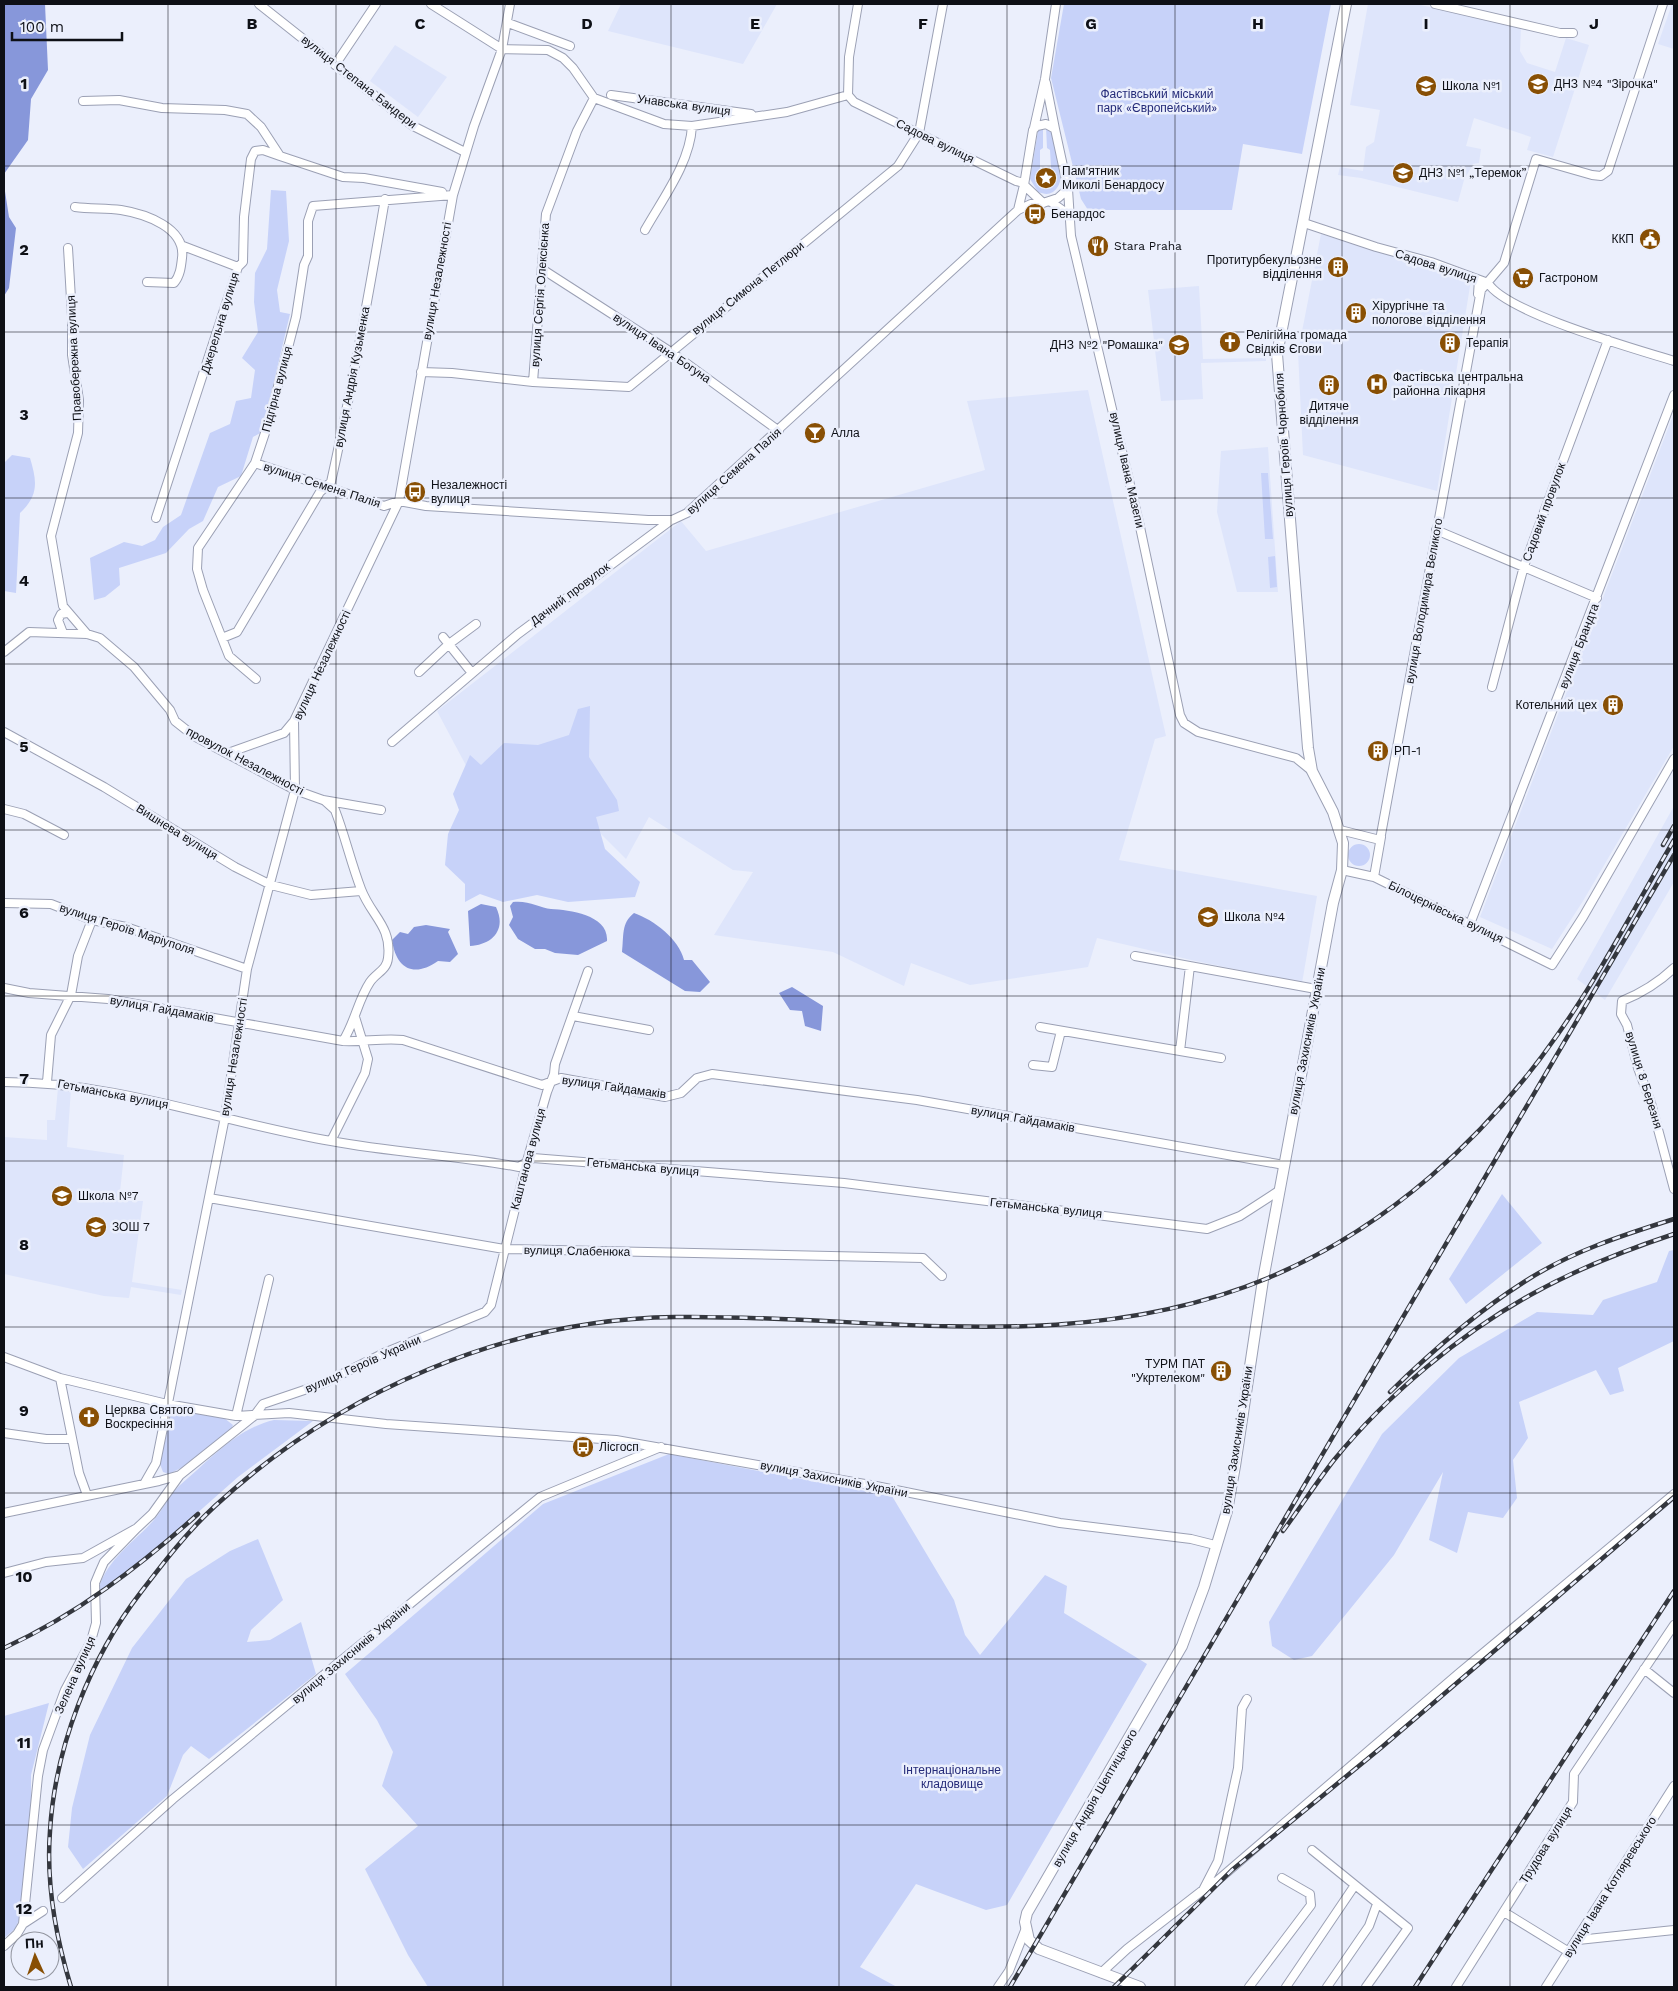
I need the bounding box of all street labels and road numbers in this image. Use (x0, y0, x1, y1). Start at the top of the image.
street label: вулиця Степана Бандери (299, 33, 419, 131)
street label: Унавська вулиця (636, 92, 732, 118)
street label: Садова вулиця (894, 116, 976, 166)
street label: вулиця Незалежності (420, 221, 454, 341)
street label: вулиця Сергія Олексієнка (528, 222, 552, 368)
street label: вулиця Симона Петлюри (689, 238, 807, 338)
street label: Садова вулиця (1393, 246, 1479, 286)
street label: Джерельна вулиця (198, 271, 242, 375)
street label: Правобережна вулиця (64, 295, 84, 421)
street label: вулиця Андрія Кузьменка (331, 305, 373, 449)
street label: вулиця Івана Богуна (610, 310, 714, 386)
street label: Підгірна вулиця (259, 345, 295, 433)
street label: вулиця Героїв Чорнобиля (1272, 373, 1296, 517)
street label: вулиця Івана Мазепи (1107, 411, 1147, 529)
street label: вулиця Семена Палія (684, 425, 784, 517)
street label: вулиця Семена Палія (262, 459, 382, 511)
street label: Садовий провулок (1520, 460, 1569, 563)
street label: вулиця Володимира Великого (1403, 517, 1446, 685)
street label: Дачний провулок (528, 559, 613, 628)
street label: вулиця Брандта (1556, 601, 1602, 690)
street label: вулиця Незалежності (290, 608, 354, 722)
street label: провулок Незалежності (184, 724, 306, 798)
street label: Вишнева вулиця (134, 801, 220, 863)
street label: Білоцерківська вулиця (1386, 878, 1506, 946)
street label: вулиця Героїв Маріуполя (58, 901, 196, 957)
street label: вулиця Захисників України (1286, 966, 1328, 1116)
street label: вулиця Гайдамаків (109, 993, 215, 1025)
street label: вулиця Незалежності (218, 997, 250, 1117)
street label: вулиця 8 Березня (1623, 1030, 1665, 1130)
street label: вулиця Гайдамаків (561, 1073, 667, 1101)
street label: Гетьманська вулиця (56, 1076, 170, 1112)
street label: вулиця Гайдамаків (970, 1103, 1076, 1135)
street label: Каштанова вулиця (508, 1107, 548, 1211)
street label: Гетьманська вулиця (586, 1155, 700, 1179)
street label: Гетьманська вулиця (989, 1195, 1103, 1221)
street label: вулиця Слабенюка (524, 1243, 631, 1259)
street label: вулиця Героїв України (303, 1332, 423, 1396)
street label: вулиця Захисників України (1218, 1365, 1256, 1515)
street label: вулиця Захисників України (759, 1458, 909, 1500)
street label: вулиця Захисників України (289, 1600, 413, 1706)
street label: Зелена вулиця (52, 1634, 98, 1716)
street label: вулиця Андрія Шептицького (1050, 1726, 1140, 1869)
street label: Трудова вулиця (1517, 1804, 1575, 1886)
street label: вулиця Івана Котляревського (1561, 1814, 1659, 1960)

